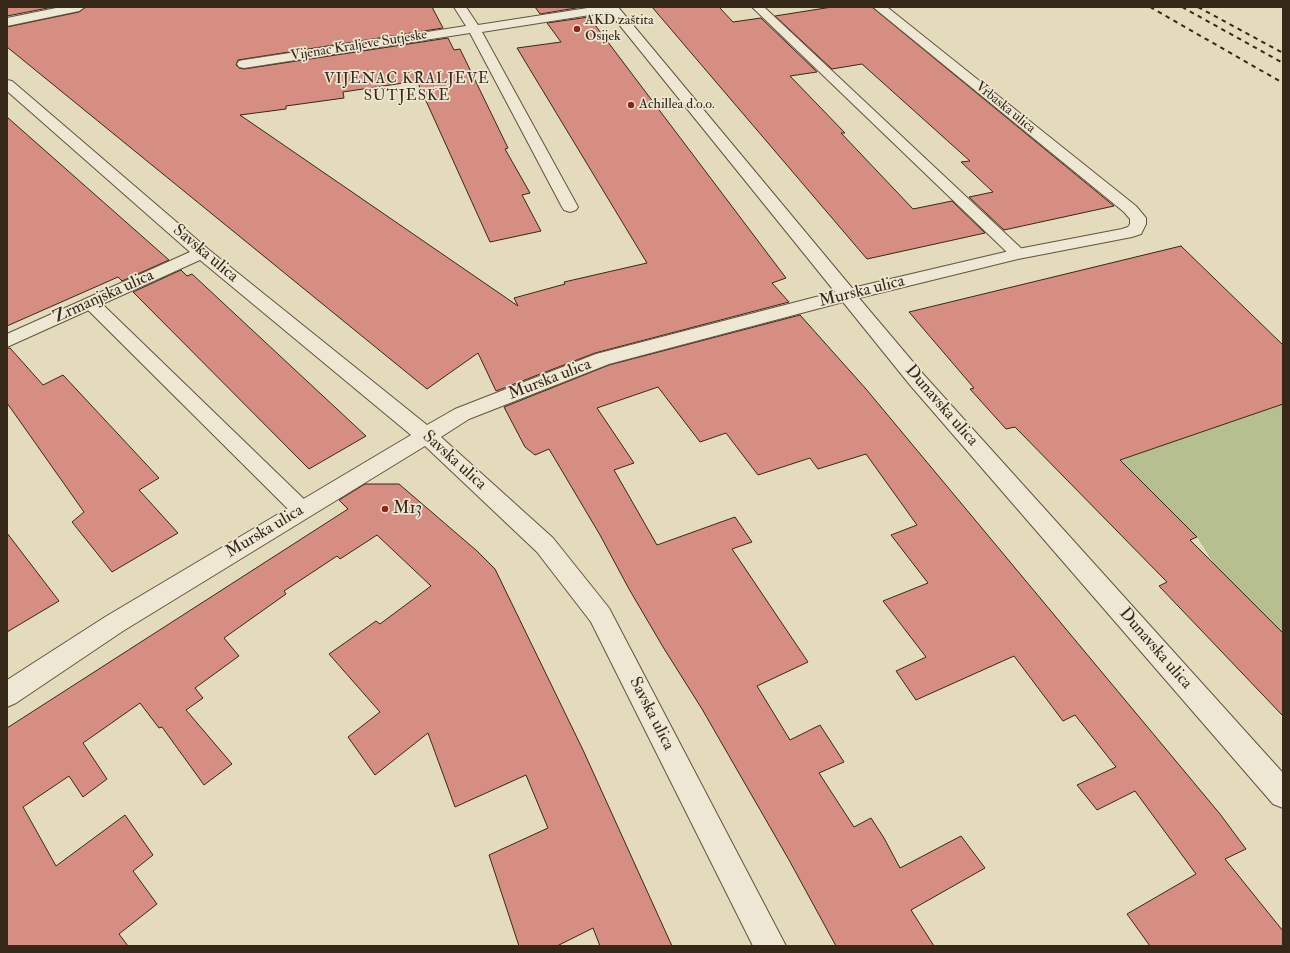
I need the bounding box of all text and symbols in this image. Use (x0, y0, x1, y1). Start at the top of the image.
place label: AKD zaštita Osijek (585, 13, 654, 46)
marker: AKD zaštita Osijek (572, 24, 582, 34)
street label: Vijenac Kraljeve Sutjeske (290, 27, 428, 65)
district label: VIJENAC KRALJEVE SUTJESKE (324, 71, 490, 106)
street label: Vrbaska ulica (972, 79, 1038, 137)
place label: Achillea d.o.o. (639, 97, 715, 113)
marker: Achillea d.o.o. (626, 100, 636, 110)
street label: Savska ulica (168, 221, 242, 287)
street label: Zrmanjska ulica (51, 266, 157, 328)
street label: Murska ulica (817, 272, 907, 312)
street label: Murska ulica (506, 355, 594, 405)
street label: Dunavska ulica (900, 361, 982, 451)
street label: Savska ulica (418, 427, 490, 495)
place label: M13 (393, 499, 422, 519)
street label: Murska ulica (222, 501, 308, 563)
marker: M13 (380, 504, 390, 514)
street label: Dunavska ulica (1114, 604, 1196, 694)
street label: Savska ulica (624, 674, 678, 754)

